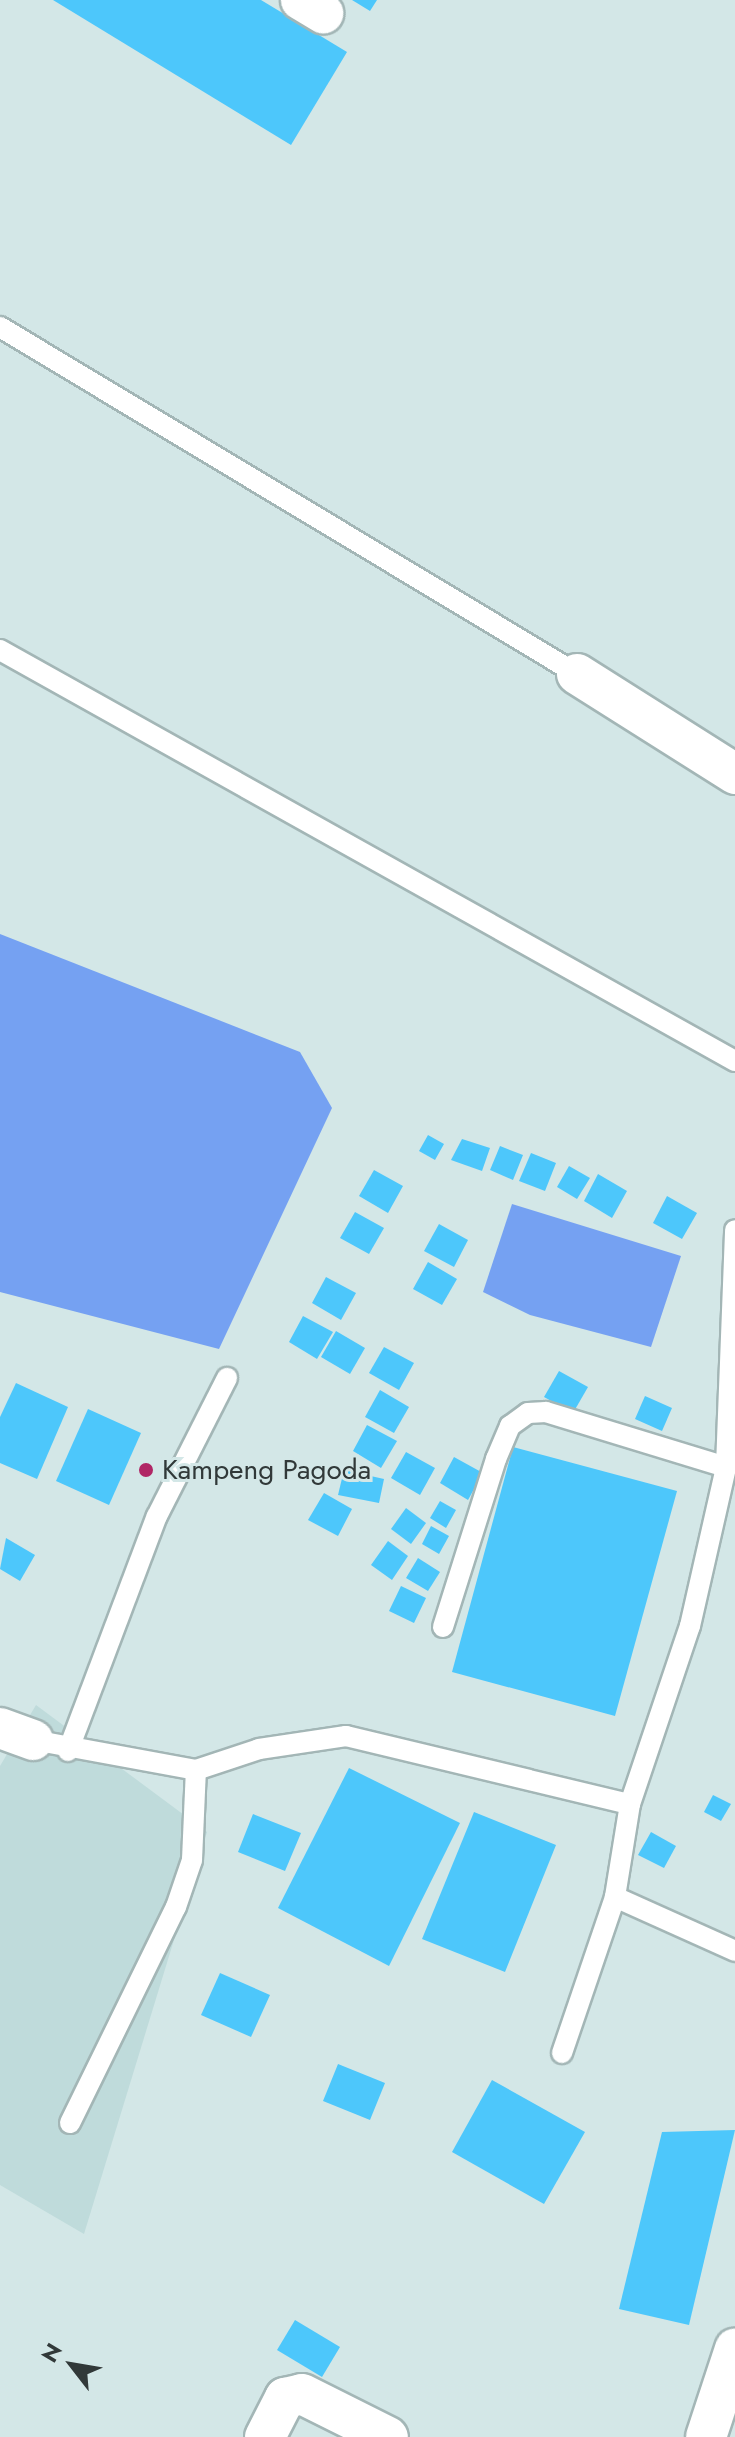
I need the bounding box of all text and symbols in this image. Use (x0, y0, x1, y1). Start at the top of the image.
place label: Kampeng Pagoda (162, 1453, 371, 1487)
marker: Kampeng Pagoda (137, 1461, 155, 1479)
north arrow (32, 2325, 112, 2405)
text: N (33, 2337, 70, 2368)

